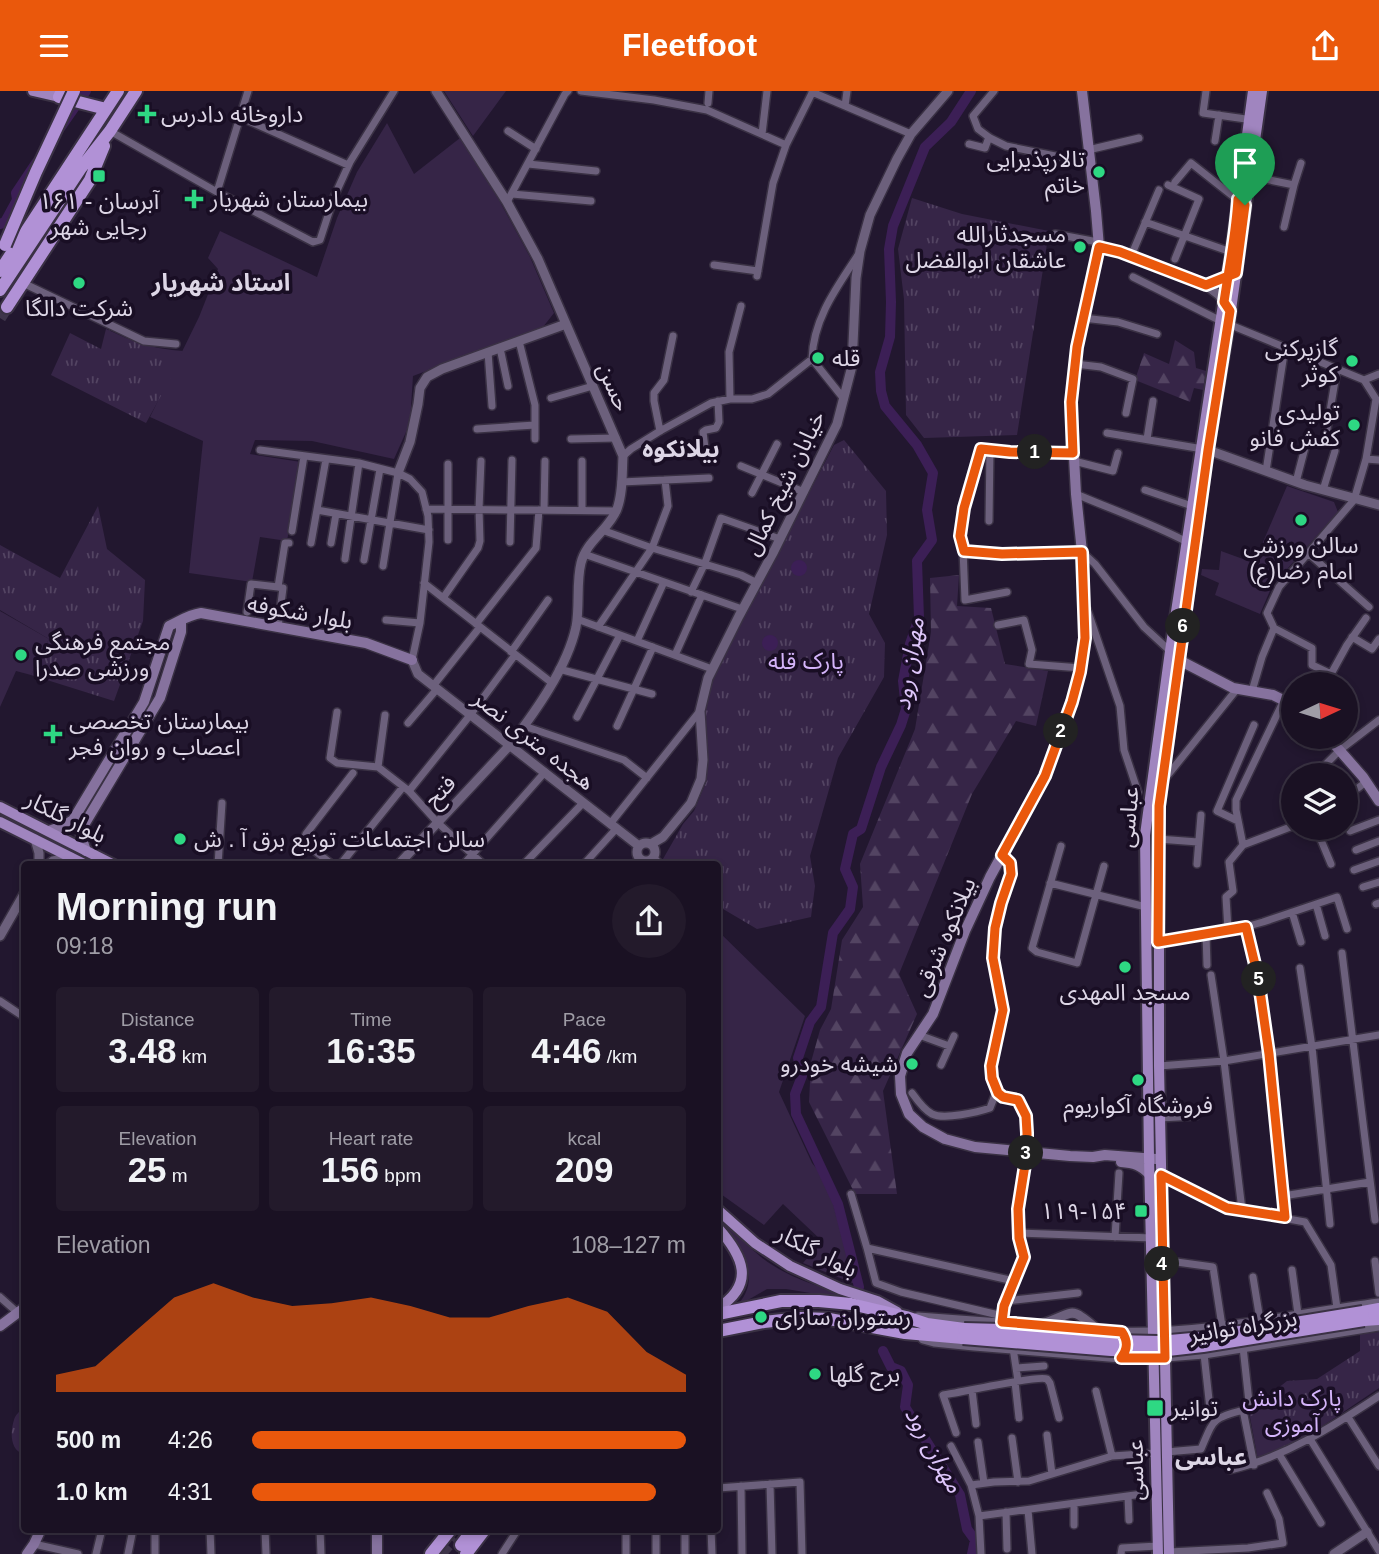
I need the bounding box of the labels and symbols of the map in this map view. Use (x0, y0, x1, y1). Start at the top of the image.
place label: داروخانه دادرس (161, 101, 303, 128)
marker: داروخانه دادرس (139, 106, 155, 122)
pin (1215, 133, 1275, 205)
place label: تالارپذیرایی خاتم (986, 146, 1085, 202)
marker: تالارپذیرایی خاتم (1091, 164, 1107, 180)
marker: آبرسان - ۱۶۱ رجایی شهر (91, 168, 107, 184)
place label: بیمارستان شهریار (209, 186, 368, 213)
place label: آبرسان - ۱۶۱ رجایی شهر (39, 188, 160, 241)
marker: بیمارستان شهریار (184, 189, 204, 209)
place label: مسجدثارالله عاشقان ابوالفضل (906, 221, 1066, 274)
marker: مسجدثارالله عاشقان ابوالفضل (1072, 239, 1088, 255)
district label: استاد شهریار (151, 269, 290, 297)
marker: شرکت دالگا (71, 275, 87, 291)
place label: شرکت دالگا (25, 295, 133, 322)
place label: گازپرکنی کوثر (1265, 335, 1339, 388)
place label: قله (832, 345, 860, 371)
marker: قله (810, 350, 826, 366)
marker: گازپرکنی کوثر (1344, 353, 1360, 369)
street label: حسن (592, 359, 636, 415)
place label: تولیدی کفش فانو (1250, 399, 1341, 452)
street label: خیابان شیخ کمال (738, 407, 834, 561)
marker: تولیدی کفش فانو (1346, 417, 1362, 433)
district label: بیلانکوه (642, 435, 720, 463)
pin: 1 (1018, 435, 1052, 469)
marker: سالن ورزشی امام رضا(ع) (1293, 512, 1309, 528)
place label: سالن ورزشی امام رضا(ع) (1243, 532, 1359, 589)
street label: بلوار شکوفه (245, 590, 355, 635)
pin: 6 (1166, 609, 1200, 643)
water label: مهران رود (888, 615, 930, 712)
place label: مجتمع فرهنگی ورزشی صدرا (35, 629, 170, 682)
marker: مجتمع فرهنگی ورزشی صدرا (13, 647, 29, 663)
park label: پارک قله (768, 648, 844, 676)
north arrow (1281, 672, 1358, 749)
street label: هجده متری نصر (467, 684, 600, 796)
place label: بیمارستان تخصصی اعصاب و روان فجر (68, 708, 249, 761)
pin: 2 (1044, 713, 1078, 749)
marker: بیمارستان تخصصی اعصاب و روان فجر (43, 724, 63, 744)
street label: فتح (419, 770, 464, 815)
street label: بلوار گلکار (20, 785, 111, 849)
street label: عباسى (1112, 785, 1144, 849)
place label: سالن اجتماعات توزیع برق آ . ش (194, 826, 485, 856)
marker: سالن اجتماعات توزیع برق آ . ش (172, 831, 188, 847)
street label: بیلانکوه شرقی (907, 874, 982, 1001)
marker: مسجد المهدی (1117, 959, 1133, 975)
pin: 5 (1242, 961, 1276, 997)
place label: مسجد المهدی (1059, 979, 1191, 1005)
place label: شیشه خودرو (780, 1051, 898, 1078)
marker: شیشه خودرو (904, 1056, 920, 1072)
marker: فروشگاه آکواریوم (1130, 1072, 1146, 1088)
place label: فروشگاه آکواریوم (1063, 1092, 1213, 1123)
pin: 3 (1009, 1135, 1044, 1171)
place label: ۱۱۹-۱۵۴ (1040, 1198, 1127, 1224)
marker: ۱۱۹-۱۵۴ (1133, 1203, 1149, 1219)
street label: بلوار گلکار (771, 1219, 862, 1283)
pin: 4 (1144, 1247, 1180, 1281)
place label: رستوران ساراى (775, 1304, 911, 1331)
street label: بزرگراه توانیر (1186, 1305, 1299, 1349)
marker: رستوران ساراى (753, 1309, 769, 1325)
place label: برج گلها (829, 1361, 900, 1391)
marker: برج گلها (807, 1366, 823, 1382)
park label: پارک دانش آموزی (1242, 1385, 1342, 1438)
place label: توانیر (1170, 1395, 1218, 1422)
marker: توانیر (1145, 1398, 1165, 1418)
water label: مهران رود (899, 1402, 969, 1498)
street label: عباسى (1121, 1439, 1149, 1501)
district label: عباسی (1175, 1443, 1247, 1471)

